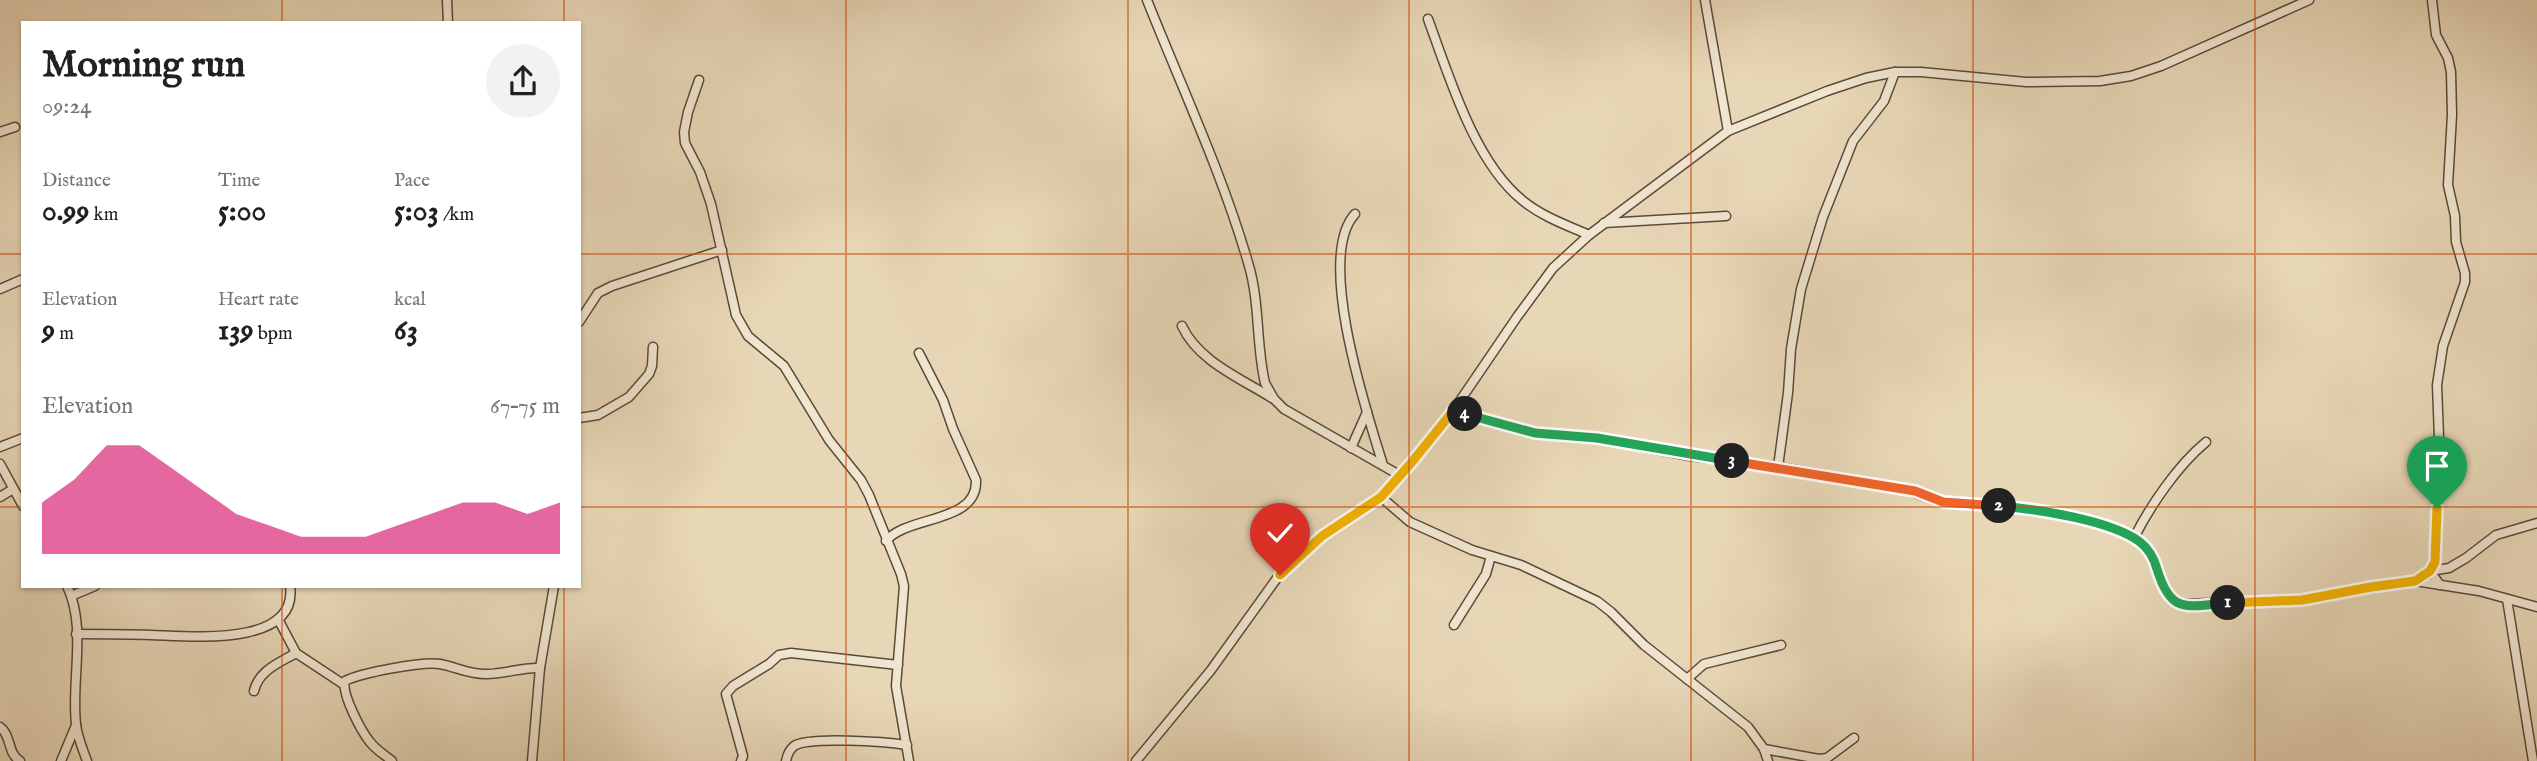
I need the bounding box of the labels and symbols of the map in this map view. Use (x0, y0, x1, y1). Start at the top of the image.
pin: 4 (1448, 396, 1482, 432)
pin (2407, 436, 2467, 508)
pin: 3 (1714, 444, 1750, 478)
pin: 2 (1982, 489, 2016, 524)
pin (1250, 503, 1310, 575)
pin: 1 (2210, 586, 2246, 620)

